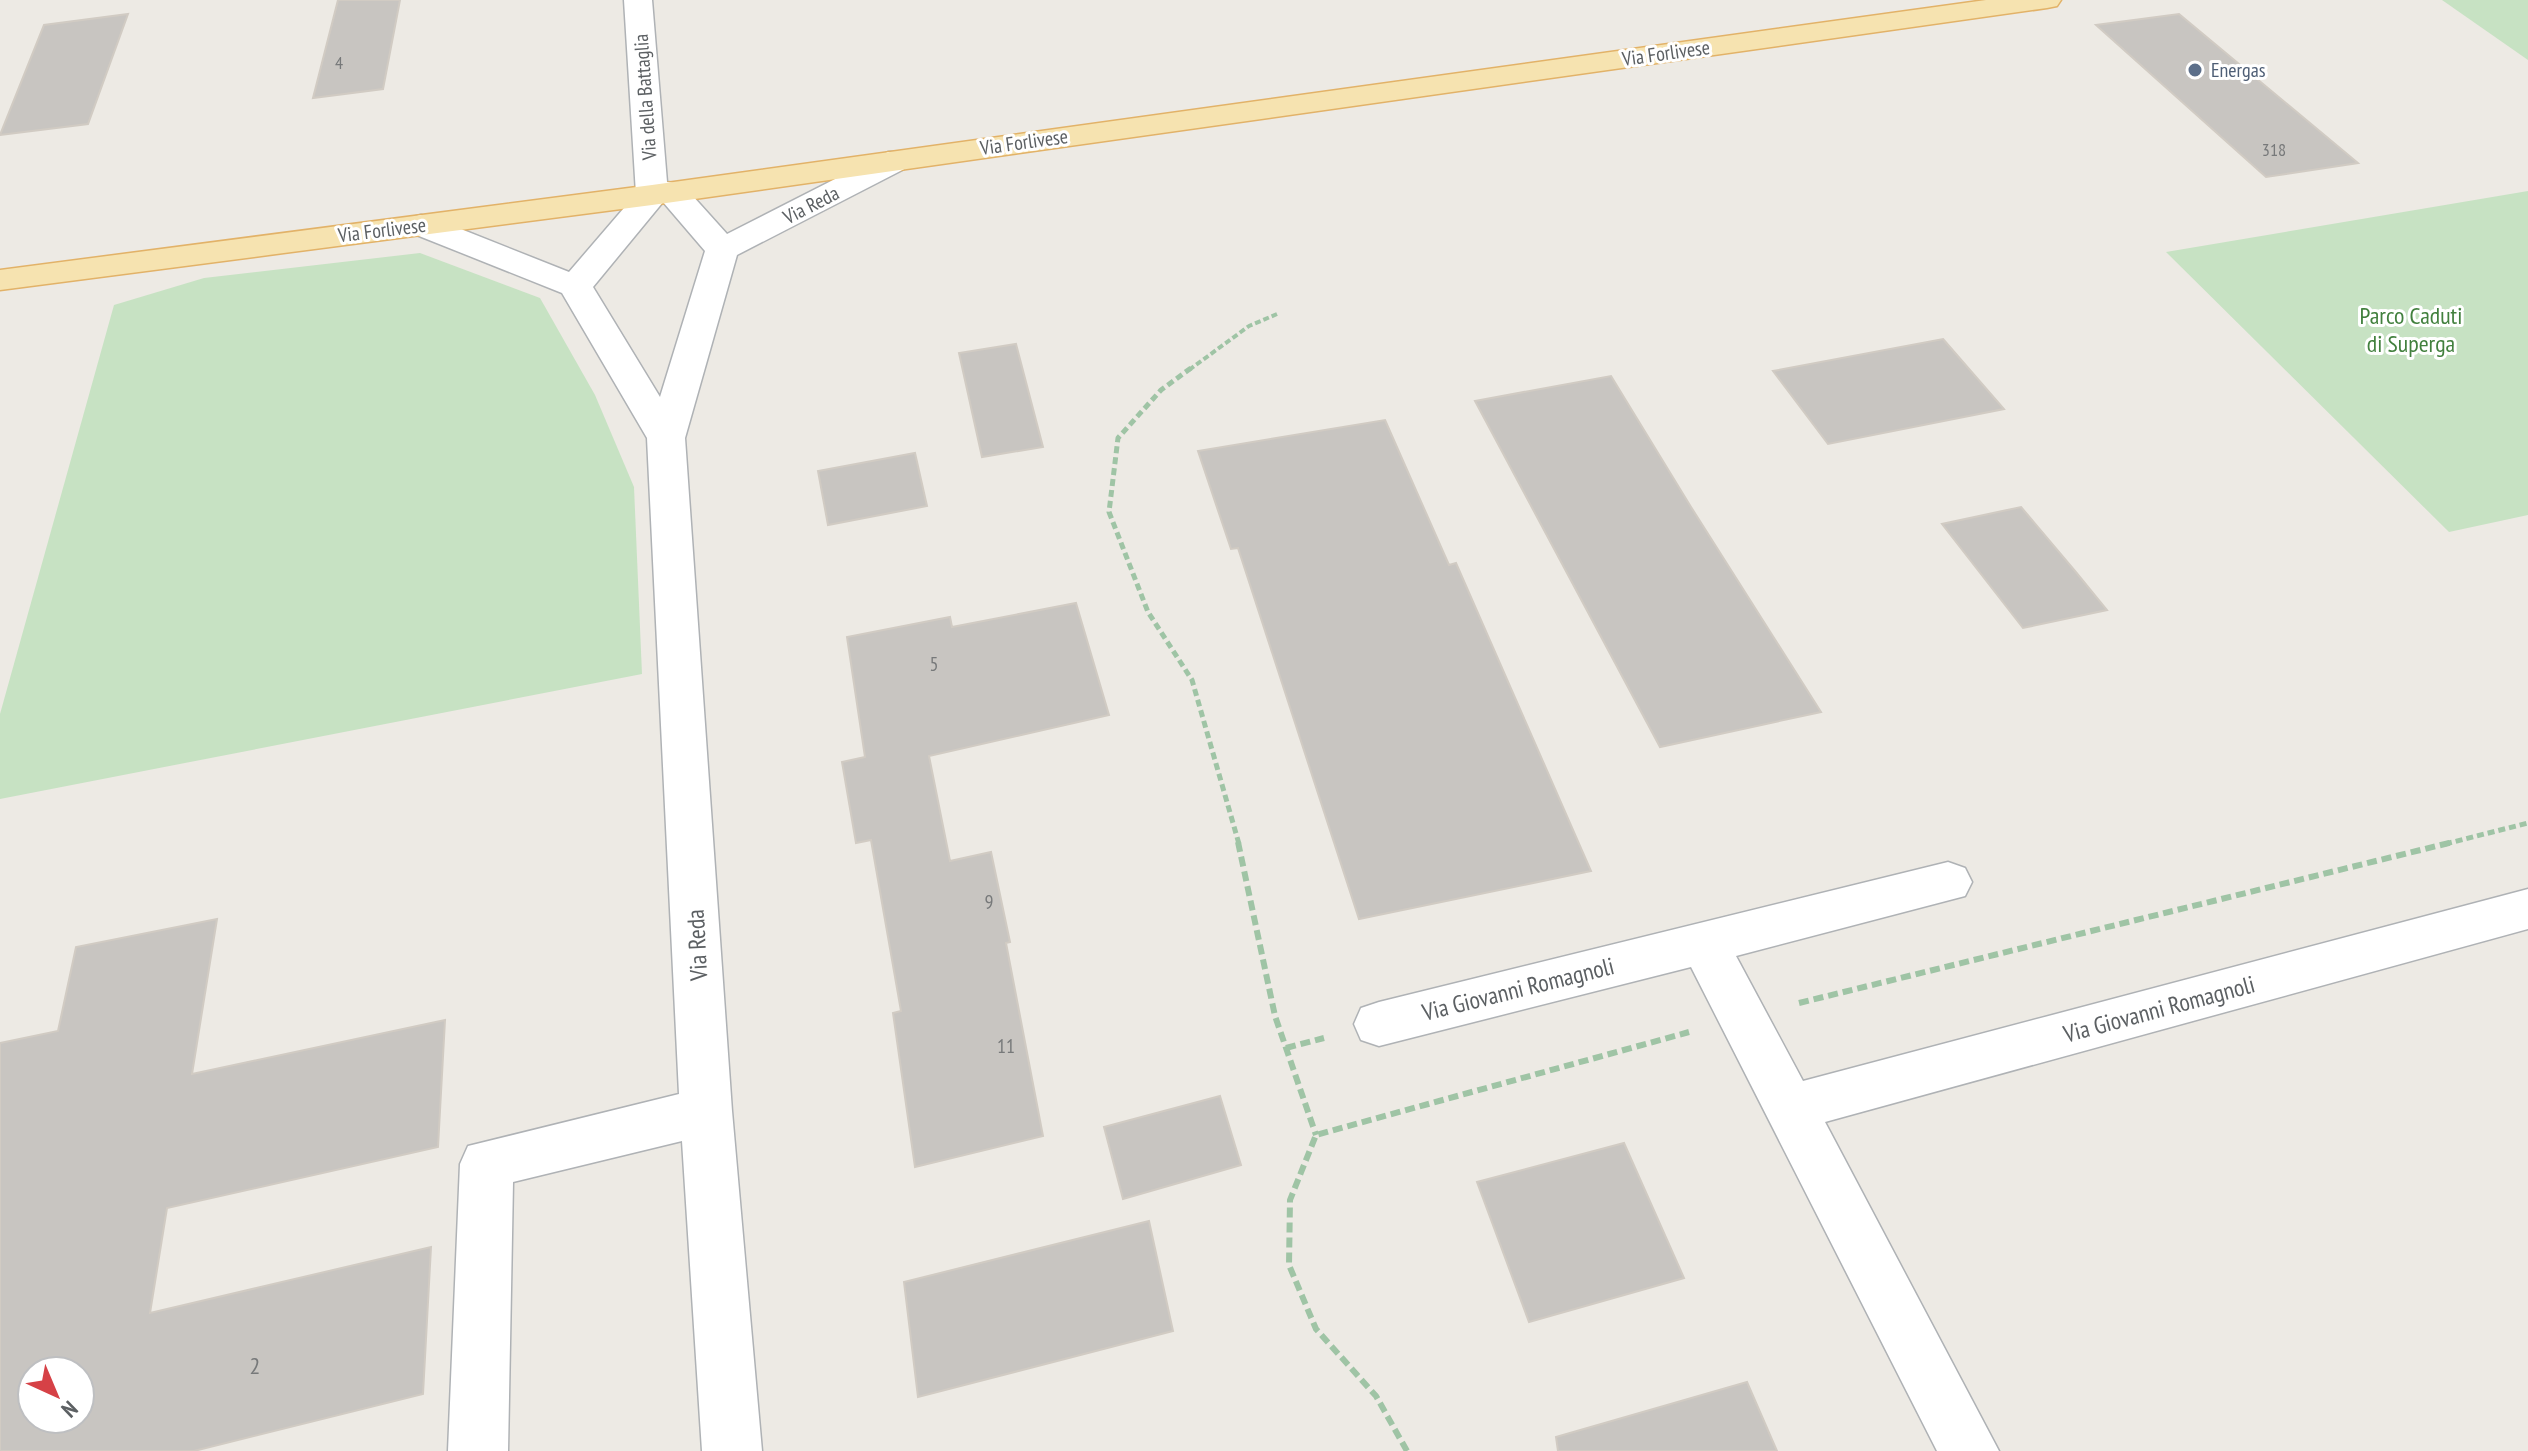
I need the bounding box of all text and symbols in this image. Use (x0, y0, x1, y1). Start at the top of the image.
street label: Via della Battaglia (628, 33, 662, 162)
street label: Via Forlivese (1619, 34, 1712, 72)
house number: 4 (335, 51, 343, 74)
place label: Energas (2211, 57, 2266, 83)
marker: Energas (2186, 61, 2204, 79)
street label: Via Forlivese (977, 123, 1070, 161)
house number: 318 (2262, 138, 2286, 161)
street label: Via Reda (778, 180, 843, 231)
street label: Via Forlivese (336, 212, 427, 248)
park label: Parco Caduti di Superga (2360, 300, 2462, 359)
house number: 5 (930, 651, 939, 677)
house number: 9 (985, 889, 994, 915)
street label: Via Reda (680, 908, 714, 983)
street label: Via Giovanni Romagnoli (1418, 950, 1617, 1028)
street label: Via Giovanni Romagnoli (2059, 969, 2258, 1050)
house number: 11 (997, 1033, 1015, 1059)
house number: 2 (250, 1350, 260, 1381)
north arrow (16, 1355, 96, 1435)
text: N (56, 1395, 84, 1424)

